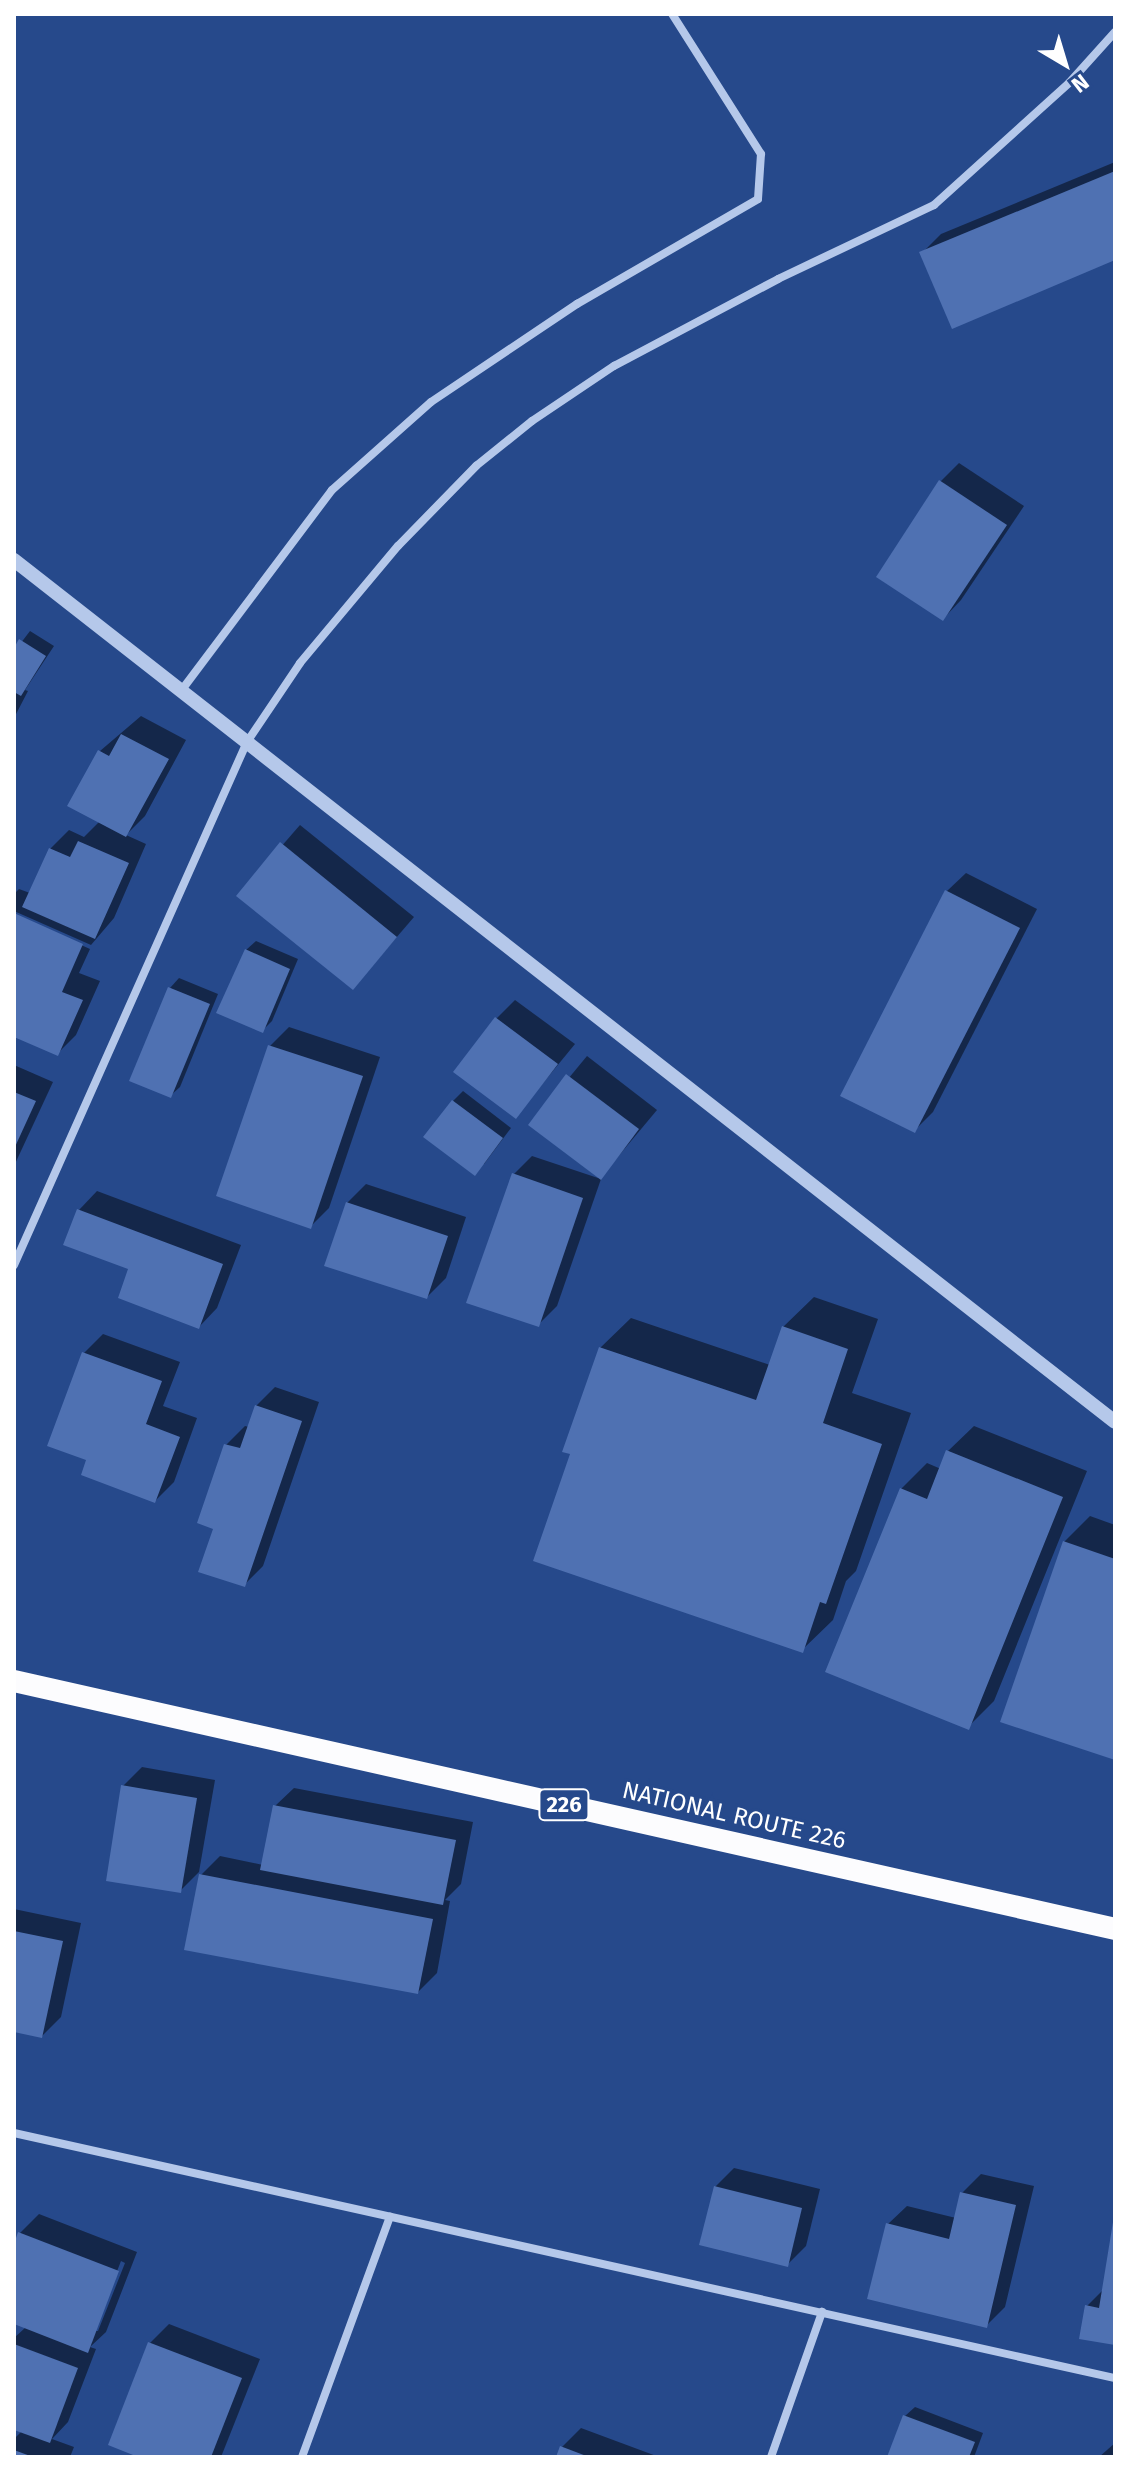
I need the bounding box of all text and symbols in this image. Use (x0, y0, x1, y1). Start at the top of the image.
north arrow (1025, 24, 1105, 104)
text: N (1066, 68, 1094, 98)
street label: NATIONAL ROUTE 226 (619, 1776, 849, 1856)
road number: 226 (538, 1787, 590, 1823)

